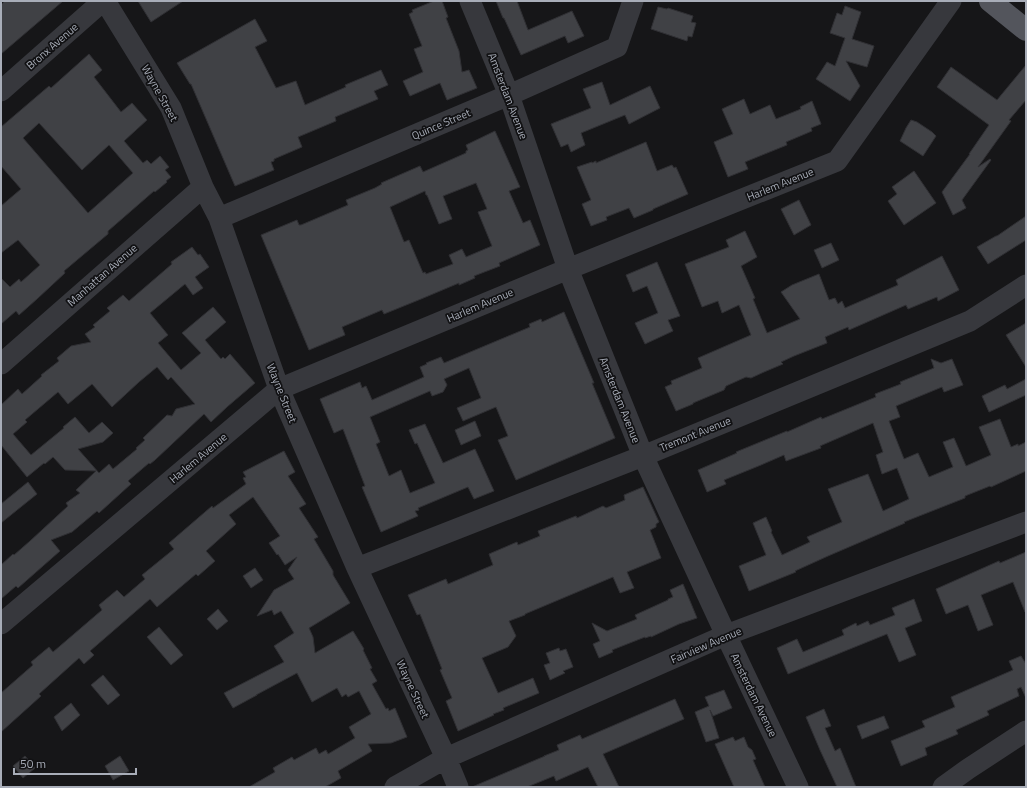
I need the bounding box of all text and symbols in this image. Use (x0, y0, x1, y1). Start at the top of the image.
street label: Bronx Avenue (23, 19, 82, 73)
street label: Amsterdam Avenue (484, 51, 532, 142)
street label: Wayne Street (138, 62, 182, 124)
street label: Quince Street (409, 104, 473, 144)
street label: Harlem Avenue (744, 163, 816, 205)
street label: Manhattan Avenue (64, 240, 141, 310)
street label: Harlem Avenue (444, 284, 516, 326)
street label: Amsterdam Avenue (595, 355, 645, 446)
street label: Wayne Street (263, 361, 301, 425)
street label: Tremont Avenue (657, 412, 733, 456)
street label: Harlem Avenue (166, 429, 231, 487)
street label: Fairview Avenue (668, 623, 744, 667)
street label: Amsterdam Avenue (727, 650, 781, 740)
street label: Wayne Street (393, 657, 434, 721)
scale bar (14, 750, 136, 776)
text: 50 m (20, 754, 46, 773)

